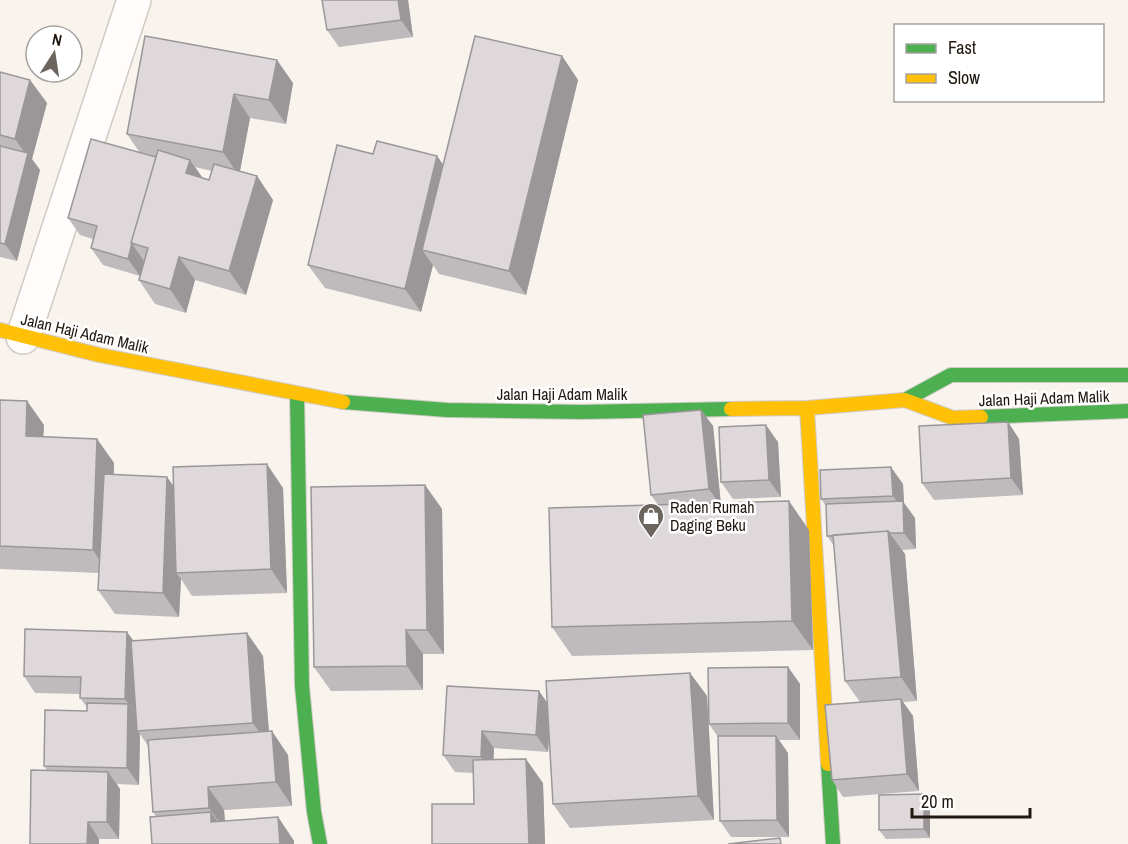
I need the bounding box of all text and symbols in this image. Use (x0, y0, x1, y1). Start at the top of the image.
north arrow (24, 24, 84, 84)
legend (894, 24, 1104, 102)
text: N (50, 28, 64, 51)
text: Fast (948, 35, 976, 60)
text: Slow (948, 65, 980, 90)
street label: Jalan Haji Adam Malik (19, 308, 151, 358)
street label: Jalan Haji Adam Malik (497, 383, 628, 405)
street label: Jalan Haji Adam Malik (978, 385, 1110, 411)
place label: Raden Rumah Daging Beku (670, 496, 755, 536)
shop icon: Raden Rumah Daging Beku (636, 501, 666, 539)
scale bar (912, 781, 1030, 819)
text: 20 m (921, 789, 954, 814)

